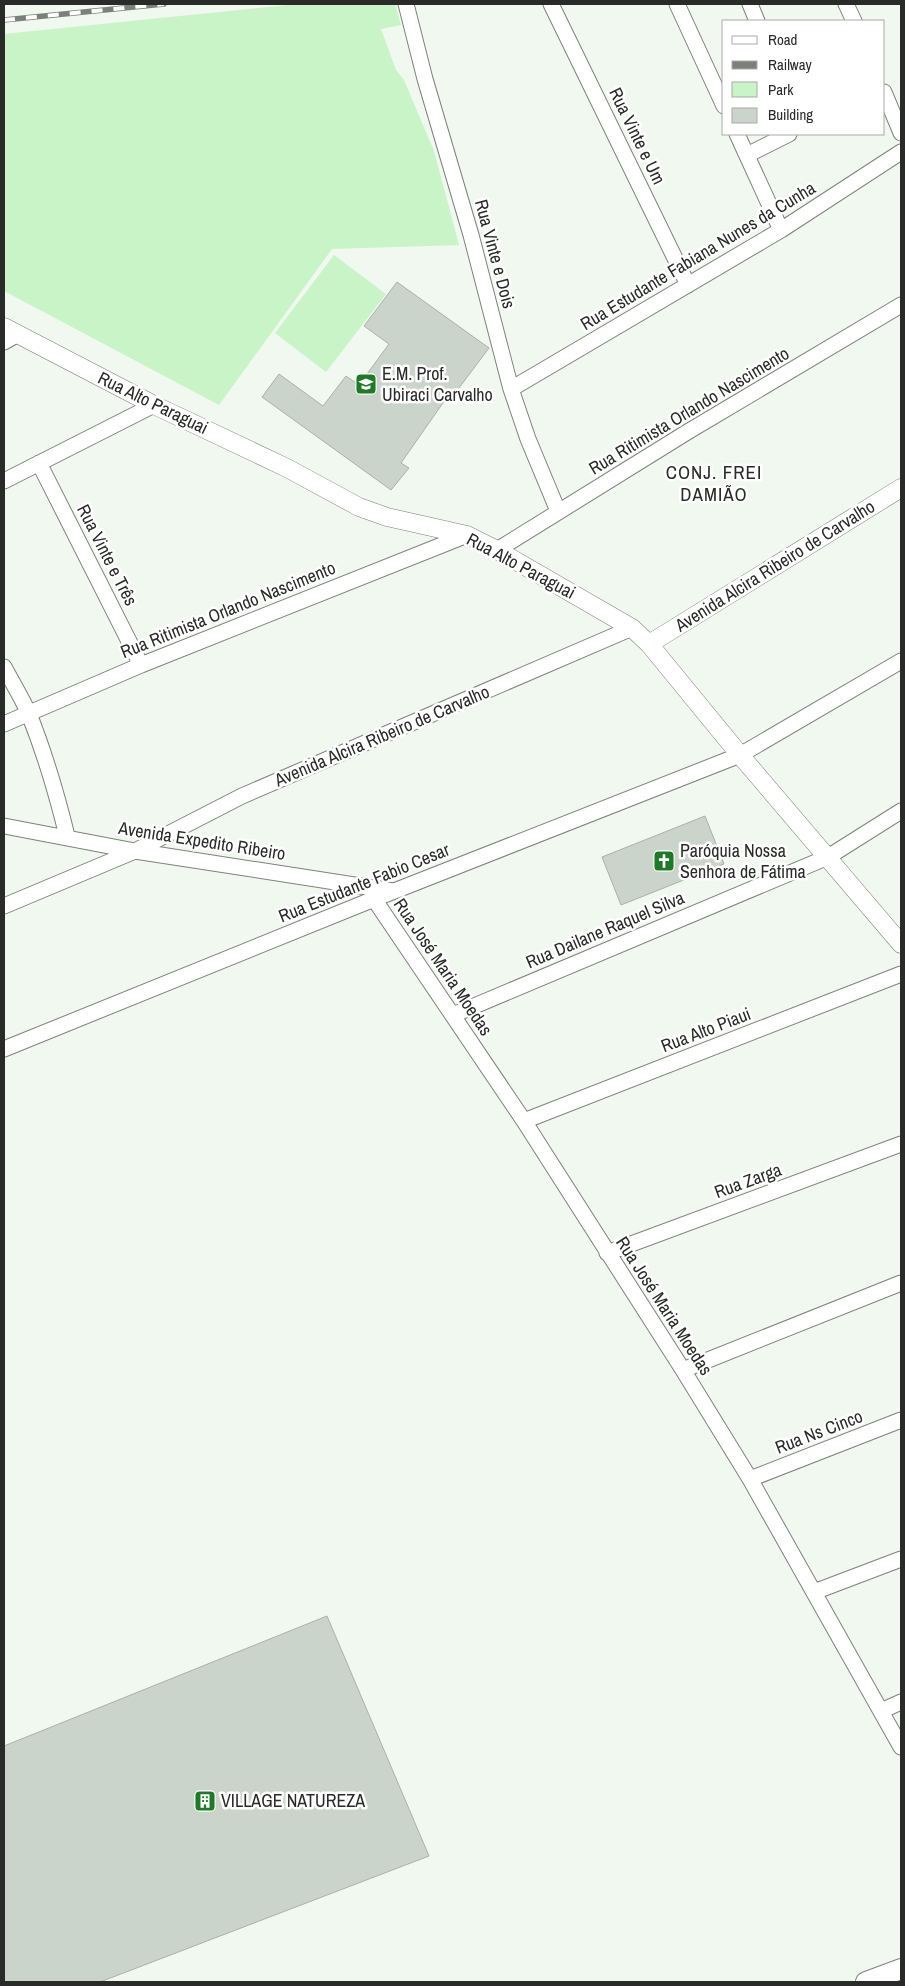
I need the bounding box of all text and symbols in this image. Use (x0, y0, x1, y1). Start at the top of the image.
legend (722, 20, 885, 135)
text: Road (768, 29, 797, 50)
text: Railway (768, 54, 813, 75)
text: Park (768, 79, 794, 100)
street label: Rua Vinte e Um (603, 83, 672, 188)
text: Building (768, 104, 813, 125)
street label: Rua Estudante Fabiana Nunes da Cunha (576, 175, 820, 336)
street label: Rua Vinte e Dois (469, 196, 522, 311)
street label: Rua Ritimista Orlando Nascimento (584, 341, 794, 480)
place label: E.M. Prof. Ubiraci Carvalho (382, 361, 493, 407)
street label: Rua Alto Paraguai (94, 365, 213, 440)
school or university icon: E.M. Prof. Ubiraci Carvalho (354, 372, 378, 396)
district label: CONJ. FREI DAMIÃO (666, 459, 762, 507)
street label: Avenida Alcira Ribeiro de Carvalho (669, 494, 879, 638)
street label: Rua Vinte e Três (71, 500, 144, 610)
street label: Rua Alto Paraguai (462, 526, 580, 605)
street label: Rua Ritimista Orlando Nascimento (117, 555, 339, 664)
street label: Avenida Alcira Ribeiro de Carvalho (270, 679, 493, 793)
street label: Avenida Expedito Ribeiro (116, 815, 287, 866)
street label: Rua Estudante Fabio Cesar (275, 837, 453, 928)
place label: Paróquia Nossa Senhora de Fátima (680, 838, 806, 884)
church icon: Paróquia Nossa Senhora de Fátima (652, 849, 676, 873)
street label: Rua Dailane Raquel Silva (522, 885, 688, 974)
street label: Rua José Maria Moedas (388, 893, 499, 1040)
street label: Rua Alto Piaui (657, 1001, 754, 1058)
street label: Rua Zarga (711, 1157, 785, 1204)
street label: Rua José Maria Moedas (610, 1231, 719, 1380)
street label: Rua Ns Cinco (771, 1403, 866, 1460)
place label: VILLAGE NATUREZA (221, 1788, 365, 1813)
building icon: VILLAGE NATUREZA (193, 1789, 217, 1813)

